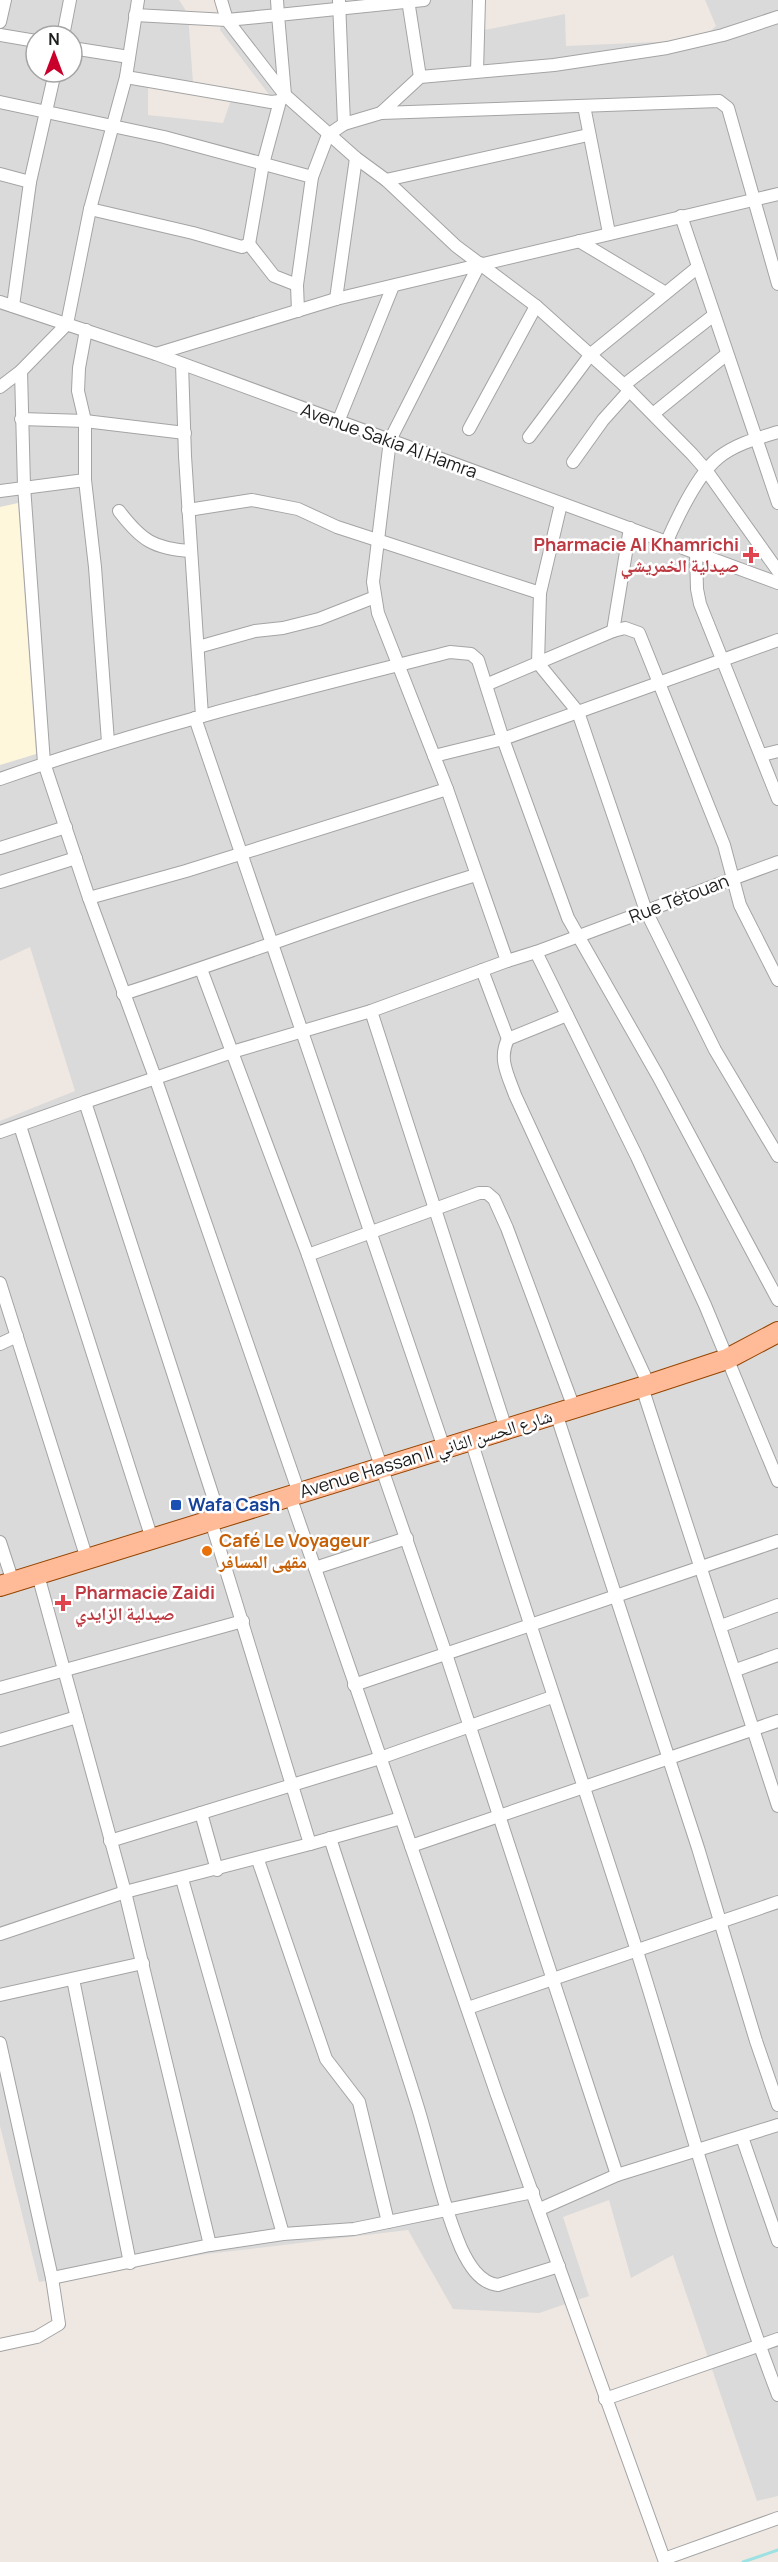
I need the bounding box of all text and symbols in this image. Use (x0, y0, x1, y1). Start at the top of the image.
north arrow (24, 24, 84, 84)
text: N (48, 28, 60, 50)
street label: Avenue Sakia Al Hamra (298, 397, 481, 483)
place label: Pharmacie Al Khamrichi صيدلية الخمريشي (534, 532, 739, 580)
marker: Pharmacie Al Khamrichi صيدلية الخمريشي (744, 548, 758, 562)
street label: Rue Tétouan (625, 868, 732, 928)
street label: Avenue Hassan II شارع الحسن الثاني (296, 1403, 556, 1506)
place label: Wafa Cash (188, 1492, 280, 1516)
marker: Wafa Cash (169, 1498, 183, 1512)
place label: Café Le Voyageur مقهى المسافر (218, 1528, 370, 1573)
marker: Café Le Voyageur مقهى المسافر (200, 1544, 214, 1558)
place label: Pharmacie Zaidi صيدلية الزايدي (75, 1580, 215, 1628)
marker: Pharmacie Zaidi صيدلية الزايدي (56, 1596, 70, 1610)

